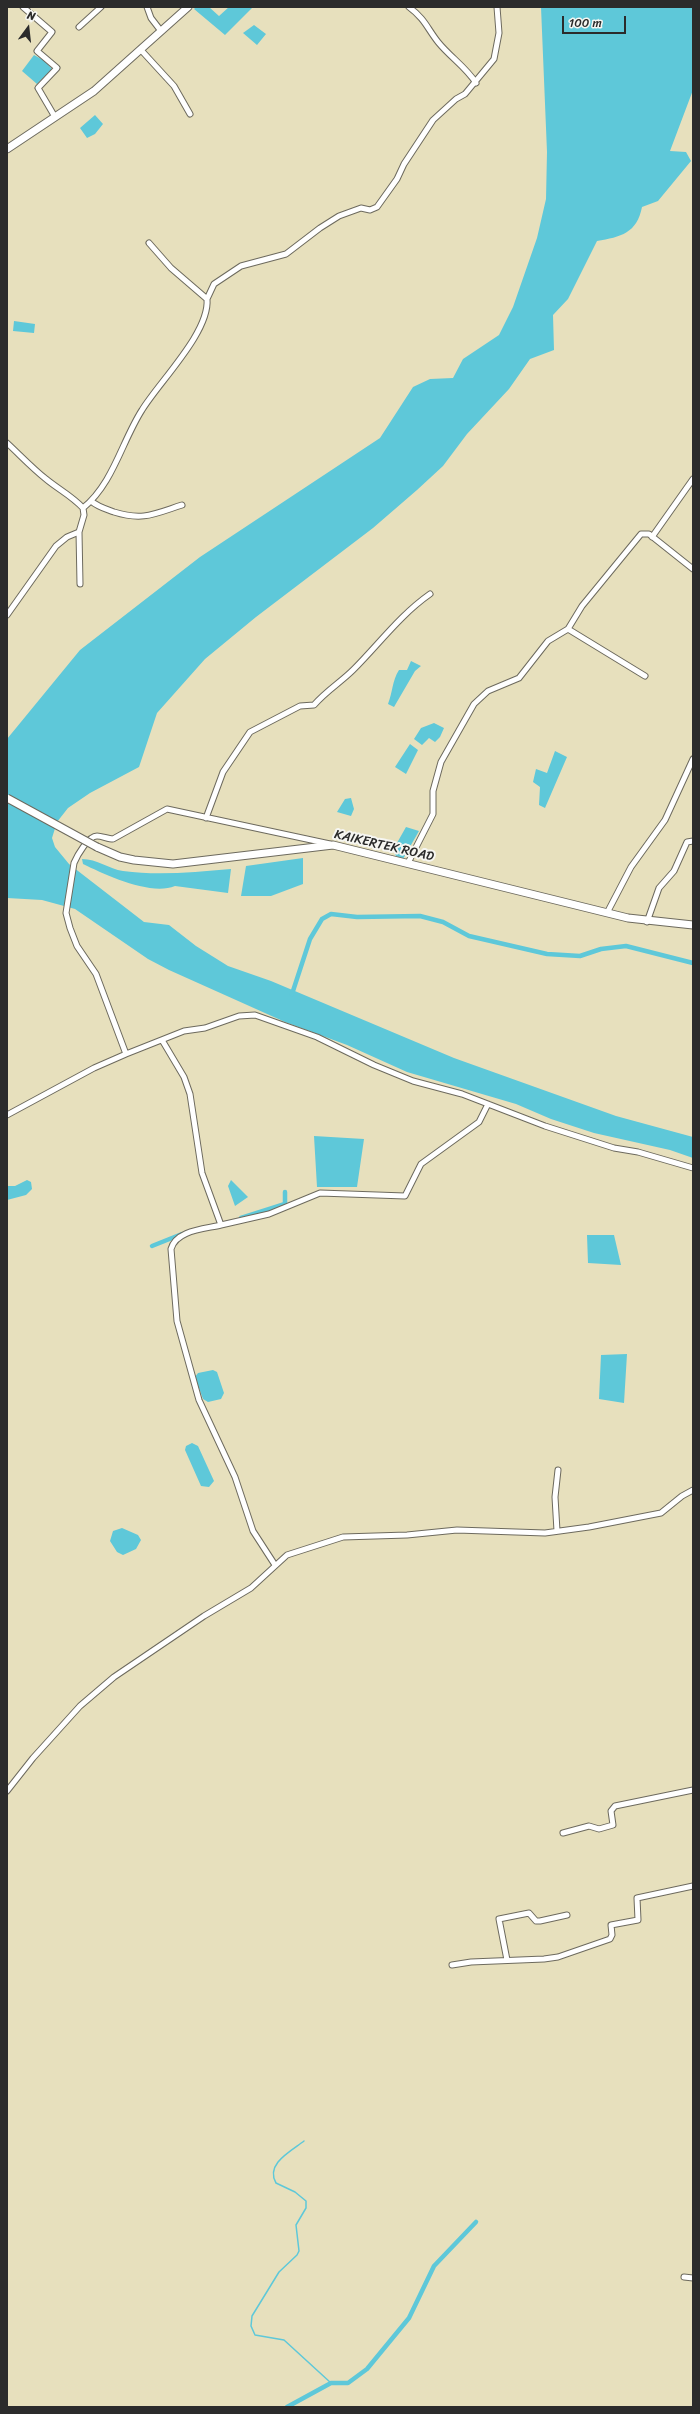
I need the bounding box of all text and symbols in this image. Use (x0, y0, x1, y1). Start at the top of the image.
text: N (25, 6, 37, 26)
north arrow (8, 8, 48, 48)
scale bar (564, 8, 628, 34)
text: 100 m (569, 12, 602, 34)
street label: KAIKERTEK ROAD (333, 827, 435, 865)

